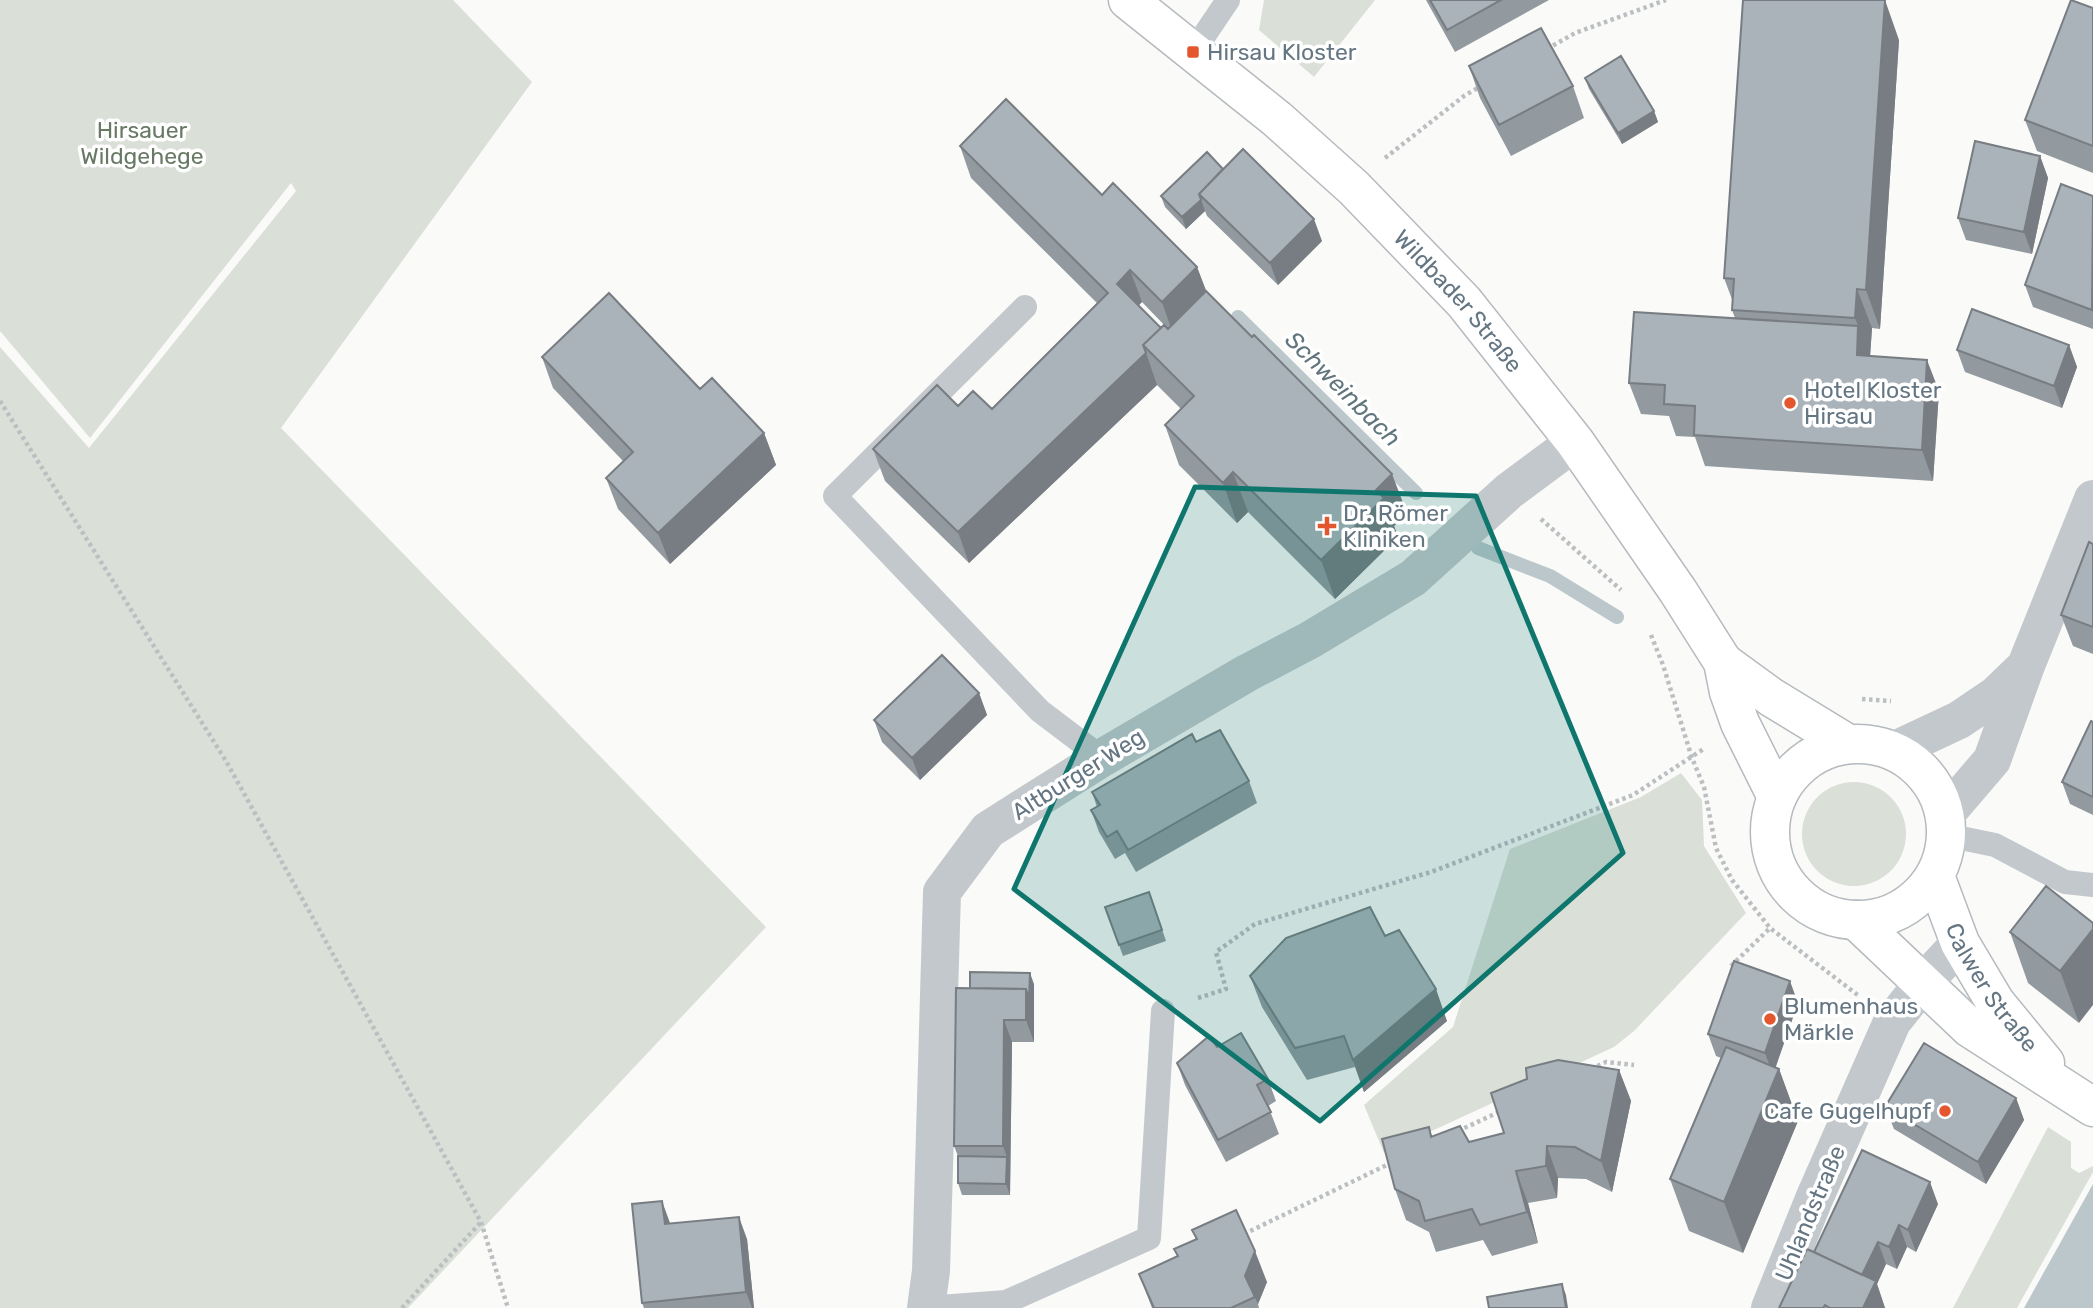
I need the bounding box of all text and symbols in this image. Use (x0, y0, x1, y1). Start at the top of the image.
place label: Hirsau Kloster (1207, 38, 1357, 66)
marker: Hirsau Kloster (1185, 44, 1201, 60)
park label: Hirsauer Wildgehege (80, 116, 204, 170)
street label: Wildbader Straße (1388, 224, 1528, 378)
water label: Schweinbach (1280, 326, 1406, 452)
place label: Hotel Kloster Hirsau (1804, 376, 1942, 430)
marker: Hotel Kloster Hirsau (1782, 395, 1798, 411)
place label: Dr. Römer Kliniken (1343, 499, 1448, 553)
marker: Dr. Römer Kliniken (1317, 516, 1337, 536)
street label: Altburger Weg (1007, 722, 1149, 826)
street label: Calwer Straße (1940, 919, 2044, 1058)
place label: Blumenhaus Märkle (1784, 992, 1918, 1046)
marker: Blumenhaus Märkle (1762, 1011, 1778, 1027)
place label: Cafe Gugelhupf (1764, 1097, 1931, 1125)
marker: Cafe Gugelhupf (1937, 1103, 1953, 1119)
street label: Uhlandstraße (1769, 1141, 1851, 1285)

